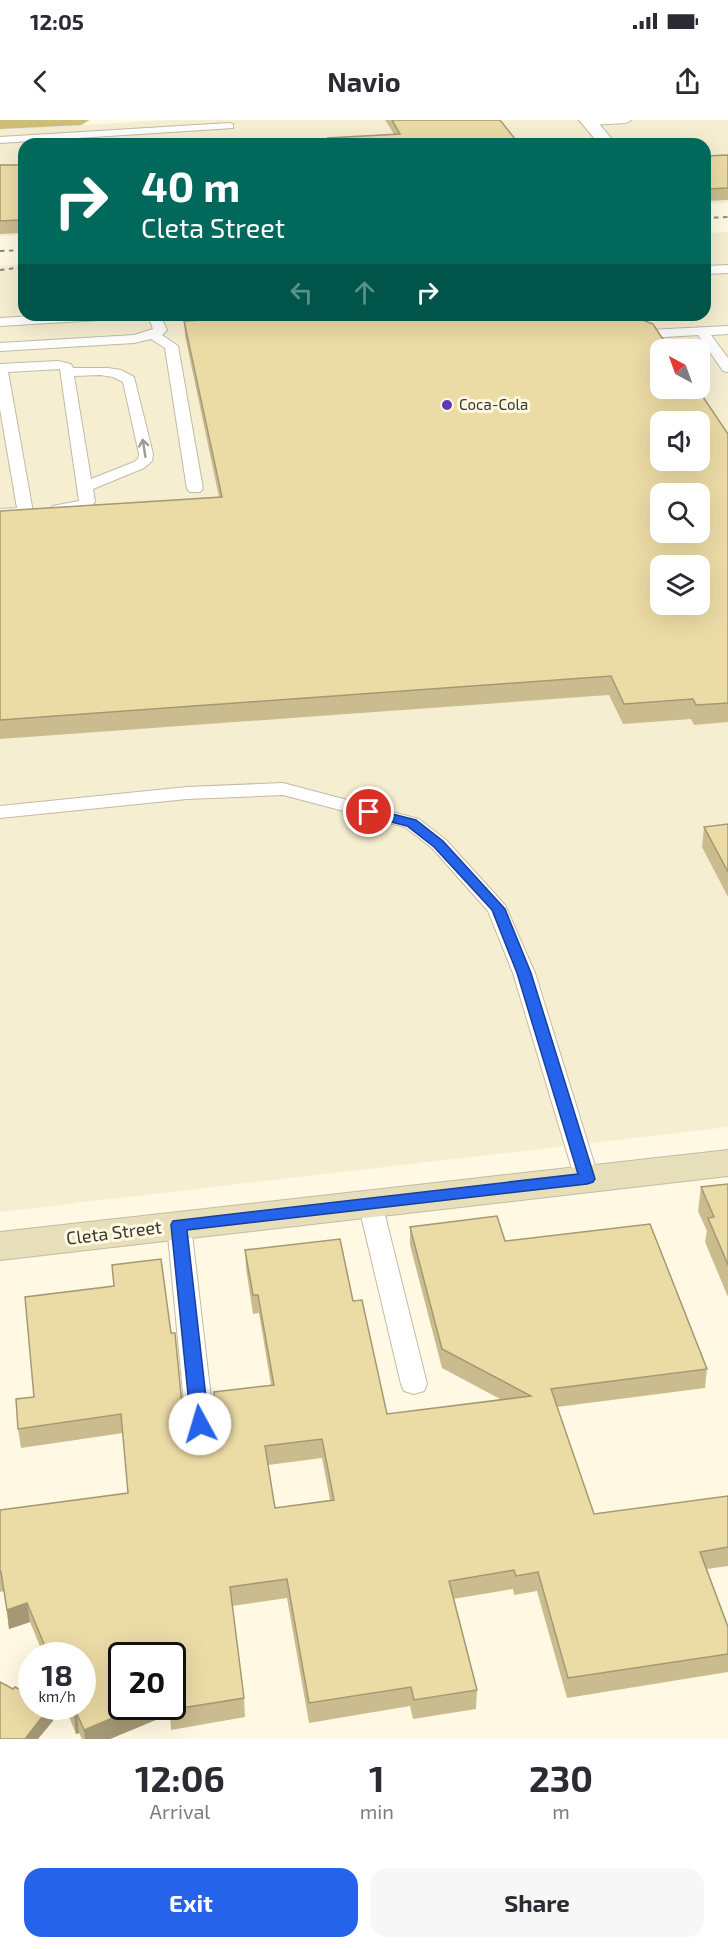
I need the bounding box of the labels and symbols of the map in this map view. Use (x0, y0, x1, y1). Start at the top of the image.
north arrow (650, 339, 710, 399)
place label: Coca-Cola (459, 395, 528, 413)
marker: Coca-Cola (440, 398, 454, 412)
one-way arrow (138, 439, 149, 458)
pin (343, 786, 394, 837)
street label: Cleta Street (65, 1215, 163, 1249)
position arrow (168, 1392, 232, 1456)
speed limit sign: 20 (108, 1642, 186, 1720)

